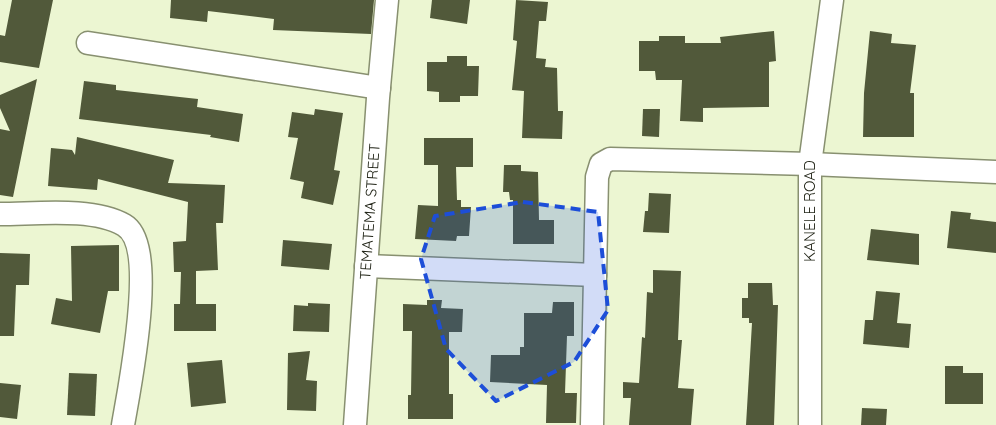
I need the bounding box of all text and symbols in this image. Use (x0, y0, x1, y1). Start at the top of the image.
street label: TEMATEMA STREET (355, 143, 384, 280)
street label: KANELE ROAD (800, 160, 819, 262)

